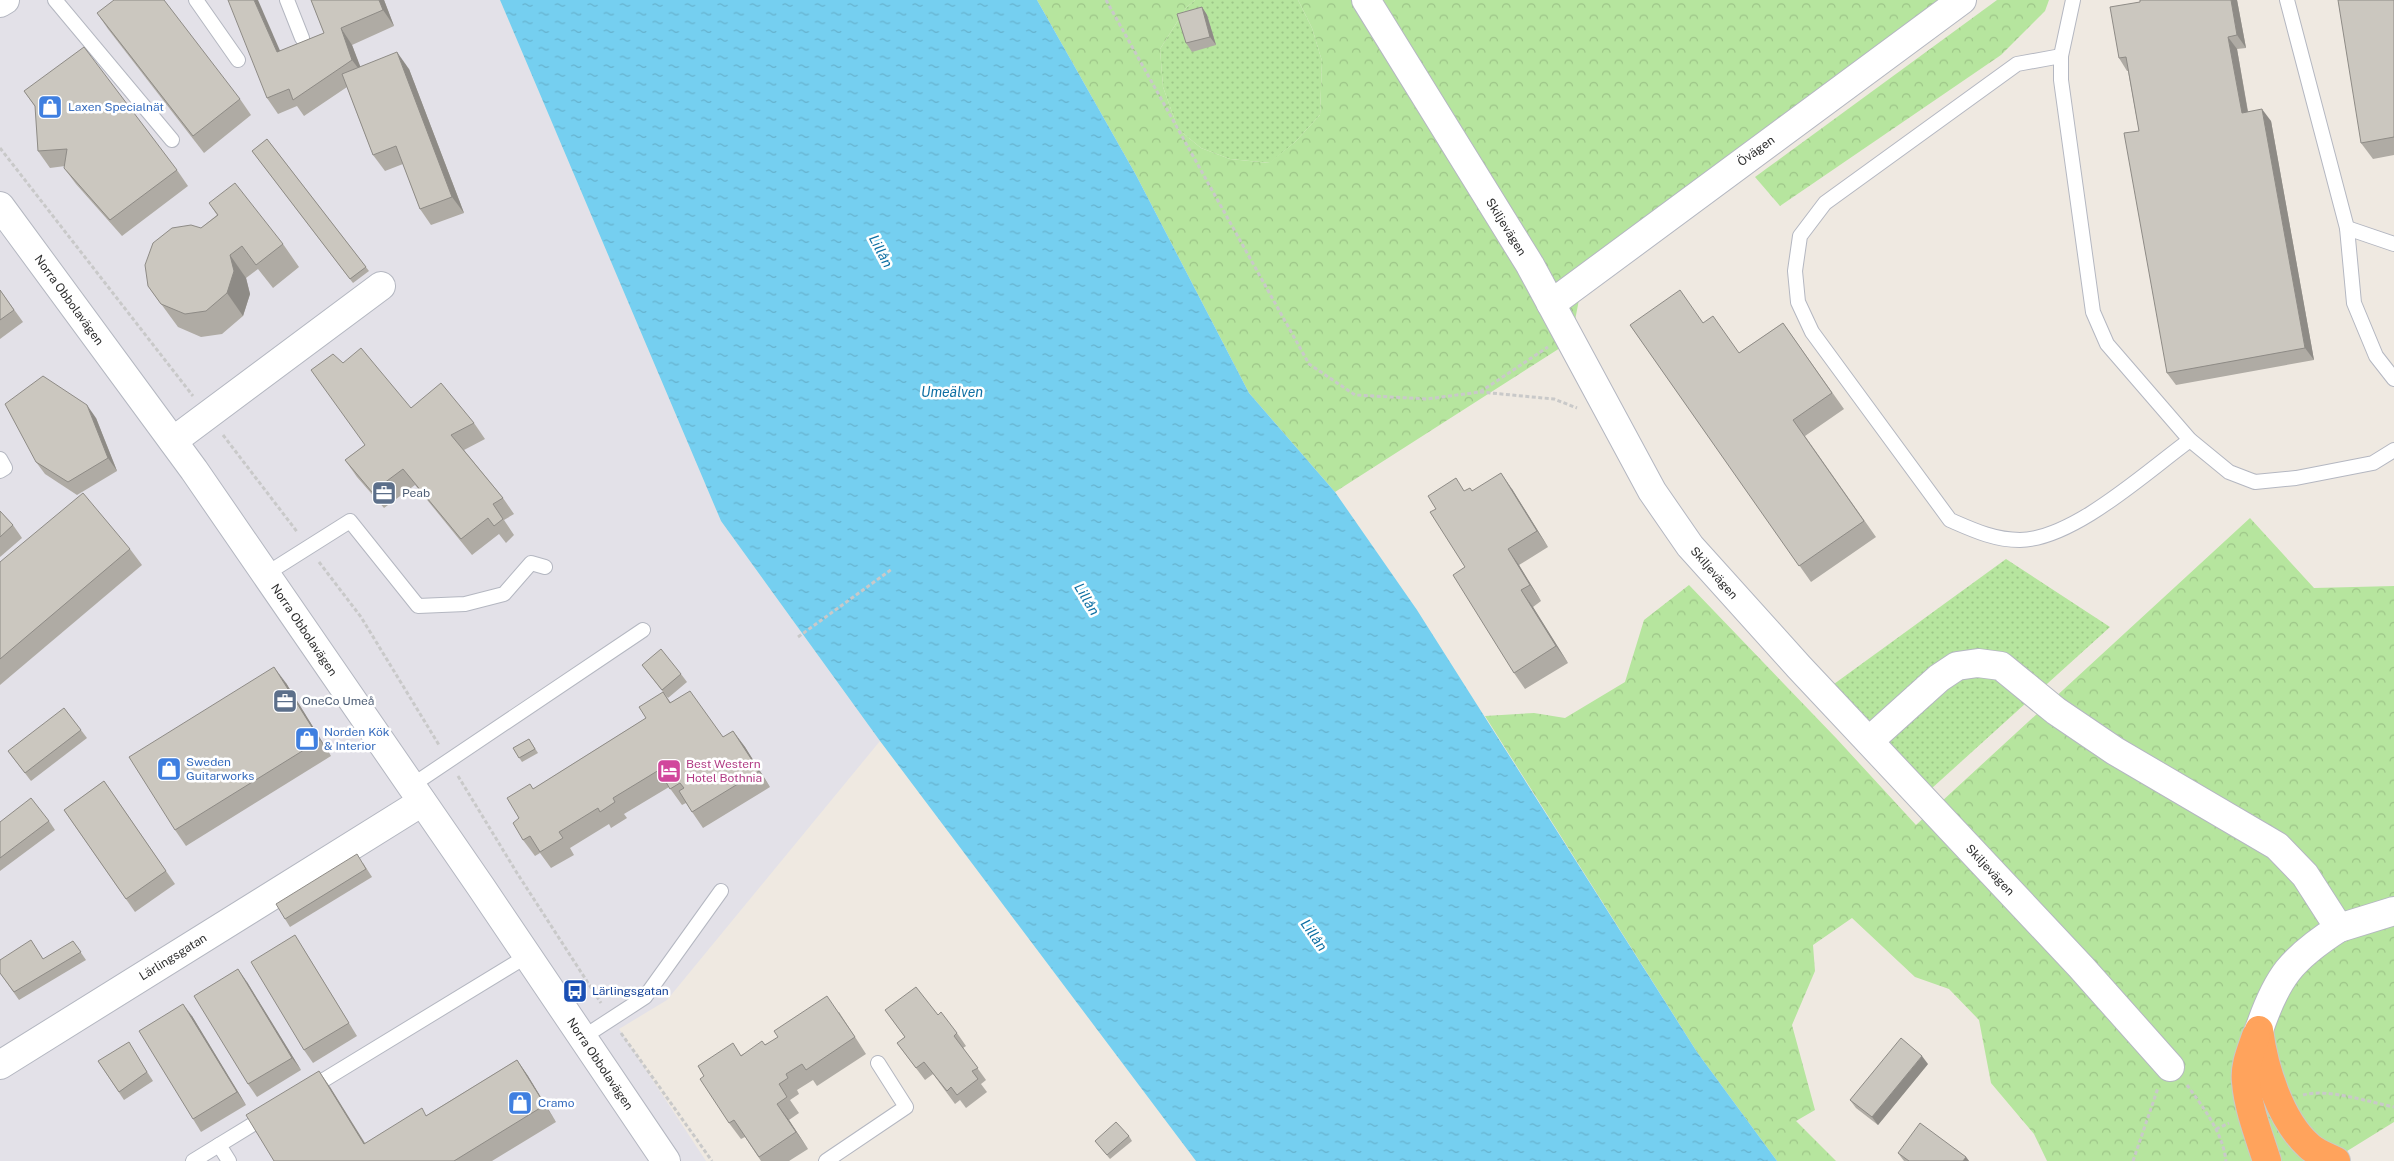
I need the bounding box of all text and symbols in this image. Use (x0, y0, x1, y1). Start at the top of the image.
shop icon: Laxen Specialnät (37, 94, 63, 120)
place label: Laxen Specialnät (68, 100, 164, 114)
street label: Övägen (1735, 133, 1777, 169)
street label: Skiljevägen (1483, 196, 1529, 258)
water label: Lillån (866, 232, 896, 270)
street label: Norra Obbolavägen (32, 252, 106, 348)
water label: Umeälven (921, 384, 983, 400)
office icon: Peab (371, 480, 397, 506)
place label: Peab (402, 486, 430, 500)
street label: Skiljevägen (1687, 544, 1741, 602)
water label: Lillån (1071, 580, 1103, 618)
street label: Norra Obbolavägen (268, 581, 340, 679)
office icon: OneCo Umeå (272, 688, 298, 714)
place label: OneCo Umeå (302, 694, 374, 708)
place label: Norden Kök & Interior (324, 725, 390, 753)
shop icon: Norden Kök & Interior (294, 726, 320, 752)
place label: Sweden Guitarworks (186, 755, 254, 783)
shop icon: Sweden Guitarworks (156, 756, 182, 782)
place label: Best Western Hotel Bothnia (686, 757, 762, 785)
hotel icon: Best Western Hotel Bothnia (656, 758, 682, 784)
street label: Skiljevägen (1963, 842, 2017, 899)
water label: Lillån (1297, 916, 1331, 954)
street label: Lärlingsgatan (137, 931, 209, 983)
bus stop icon: Lärlingsgatan (562, 978, 588, 1004)
place label: Lärlingsgatan (592, 984, 669, 998)
street label: Norra Obbolavägen (564, 1015, 636, 1113)
shop icon: Cramo (507, 1090, 533, 1116)
place label: Cramo (538, 1096, 575, 1110)

